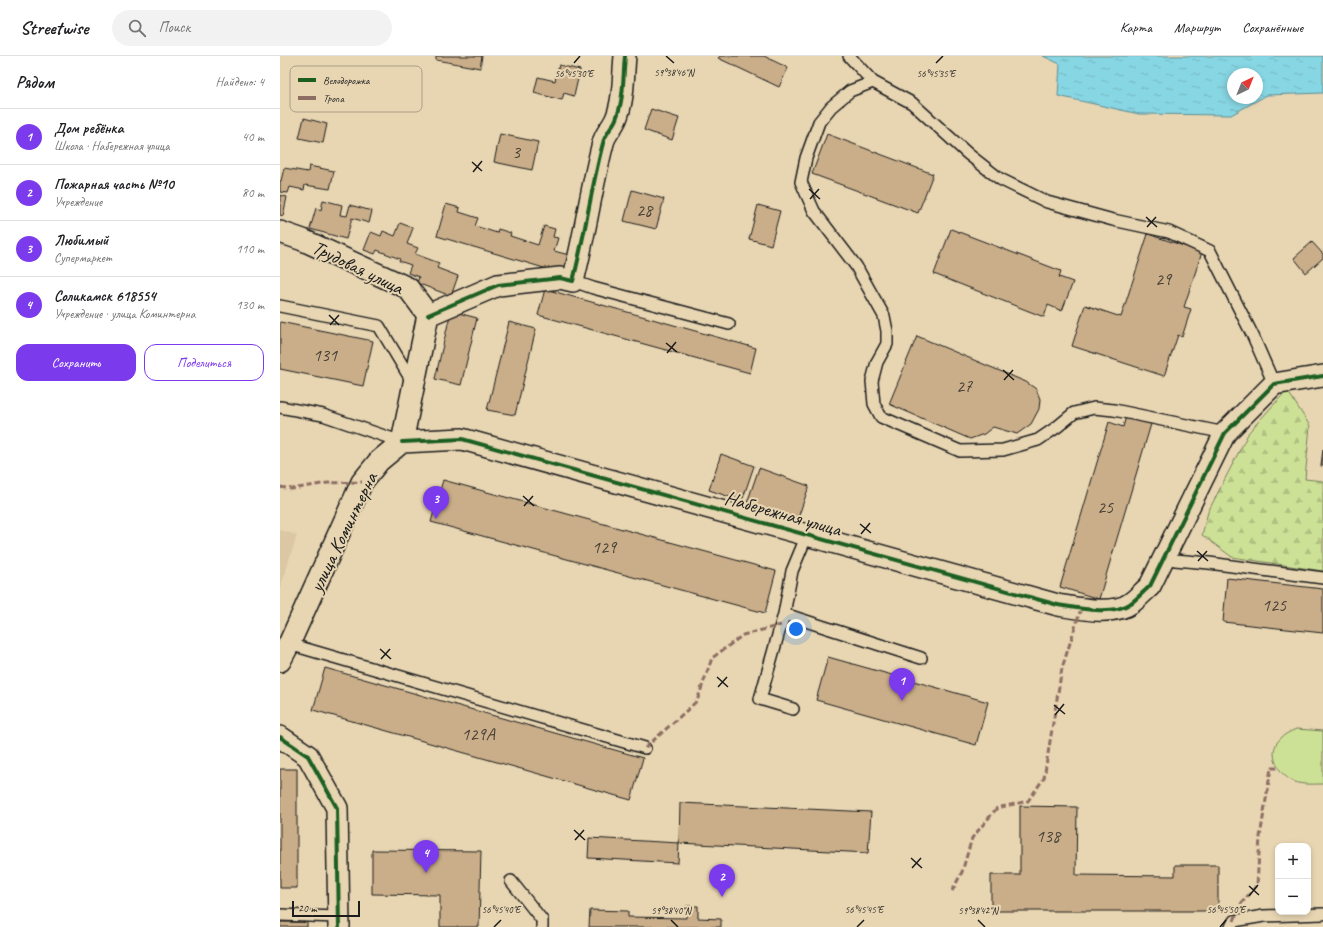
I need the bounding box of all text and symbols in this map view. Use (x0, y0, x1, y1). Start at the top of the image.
search box (112, 10, 392, 46)
text: Streetwise (20, 16, 88, 40)
icon: search (126, 17, 148, 39)
text: Поиск (158, 18, 190, 37)
text: Карта (1120, 19, 1152, 36)
text: Маршрут (1174, 19, 1220, 36)
text: Сохранённые (1242, 19, 1303, 36)
legend (290, 66, 422, 112)
text: 59°38'46"N (654, 66, 696, 79)
text: 56°45'30"E (555, 67, 595, 80)
text: 56°45'35"E (917, 67, 957, 80)
north arrow (1227, 68, 1263, 104)
text: Рядом (16, 72, 54, 93)
text: Велодорожка (323, 73, 370, 87)
text: Найдено: 4 (216, 74, 264, 90)
text: Тропа (323, 91, 344, 105)
text: Дом ребёнка (54, 119, 123, 138)
text: 1 (26, 129, 32, 145)
text: 40 m (242, 129, 264, 145)
text: Школа · Набережная улица (54, 138, 169, 154)
house number: 3 (512, 141, 522, 163)
text: Пожарная часть №10 (54, 175, 174, 194)
text: 2 (26, 185, 32, 201)
text: 80 m (242, 185, 264, 201)
text: Учреждение (54, 194, 102, 210)
house number: 28 (636, 199, 654, 221)
text: Любимый (54, 231, 108, 250)
street label: Трудовая улица (308, 235, 409, 301)
text: 3 (26, 241, 32, 257)
text: 110 m (236, 241, 264, 257)
text: Супермаркет (54, 250, 112, 266)
house number: 29 (1155, 268, 1173, 290)
text: Соликамск 618554 (54, 287, 156, 306)
text: 4 (26, 297, 32, 313)
text: 130 m (236, 297, 264, 313)
text: Учреждение · улица Коминтерна (54, 306, 195, 322)
button: Сохранить (16, 344, 136, 381)
button: Поделиться (144, 344, 264, 381)
house number: 131 (313, 344, 338, 366)
house number: 27 (956, 375, 973, 397)
street label: улица Коминтерна (303, 467, 384, 597)
street label: Набережная улица (722, 485, 846, 543)
pin: 3 (423, 486, 449, 519)
house number: 25 (1097, 496, 1114, 518)
house number: 129 (592, 536, 618, 558)
house number: 125 (1262, 594, 1287, 616)
your location (786, 619, 806, 639)
pin: 1 (889, 668, 915, 701)
house number: 129А (461, 723, 496, 745)
house number: 138 (1036, 825, 1062, 847)
pin: 4 (413, 840, 439, 873)
map controls (1275, 843, 1311, 915)
button: + (1275, 843, 1311, 879)
pin: 2 (709, 864, 735, 897)
button: − (1275, 879, 1311, 915)
scale bar (292, 899, 360, 918)
text: 20 m (298, 901, 317, 915)
text: 56°45'40"E (482, 903, 522, 916)
text: 56°45'45"E (845, 903, 885, 916)
text: 56°45'50"E (1207, 903, 1247, 916)
text: 59°38'40"N (651, 904, 693, 917)
text: 59°38'42"N (958, 904, 1000, 917)

